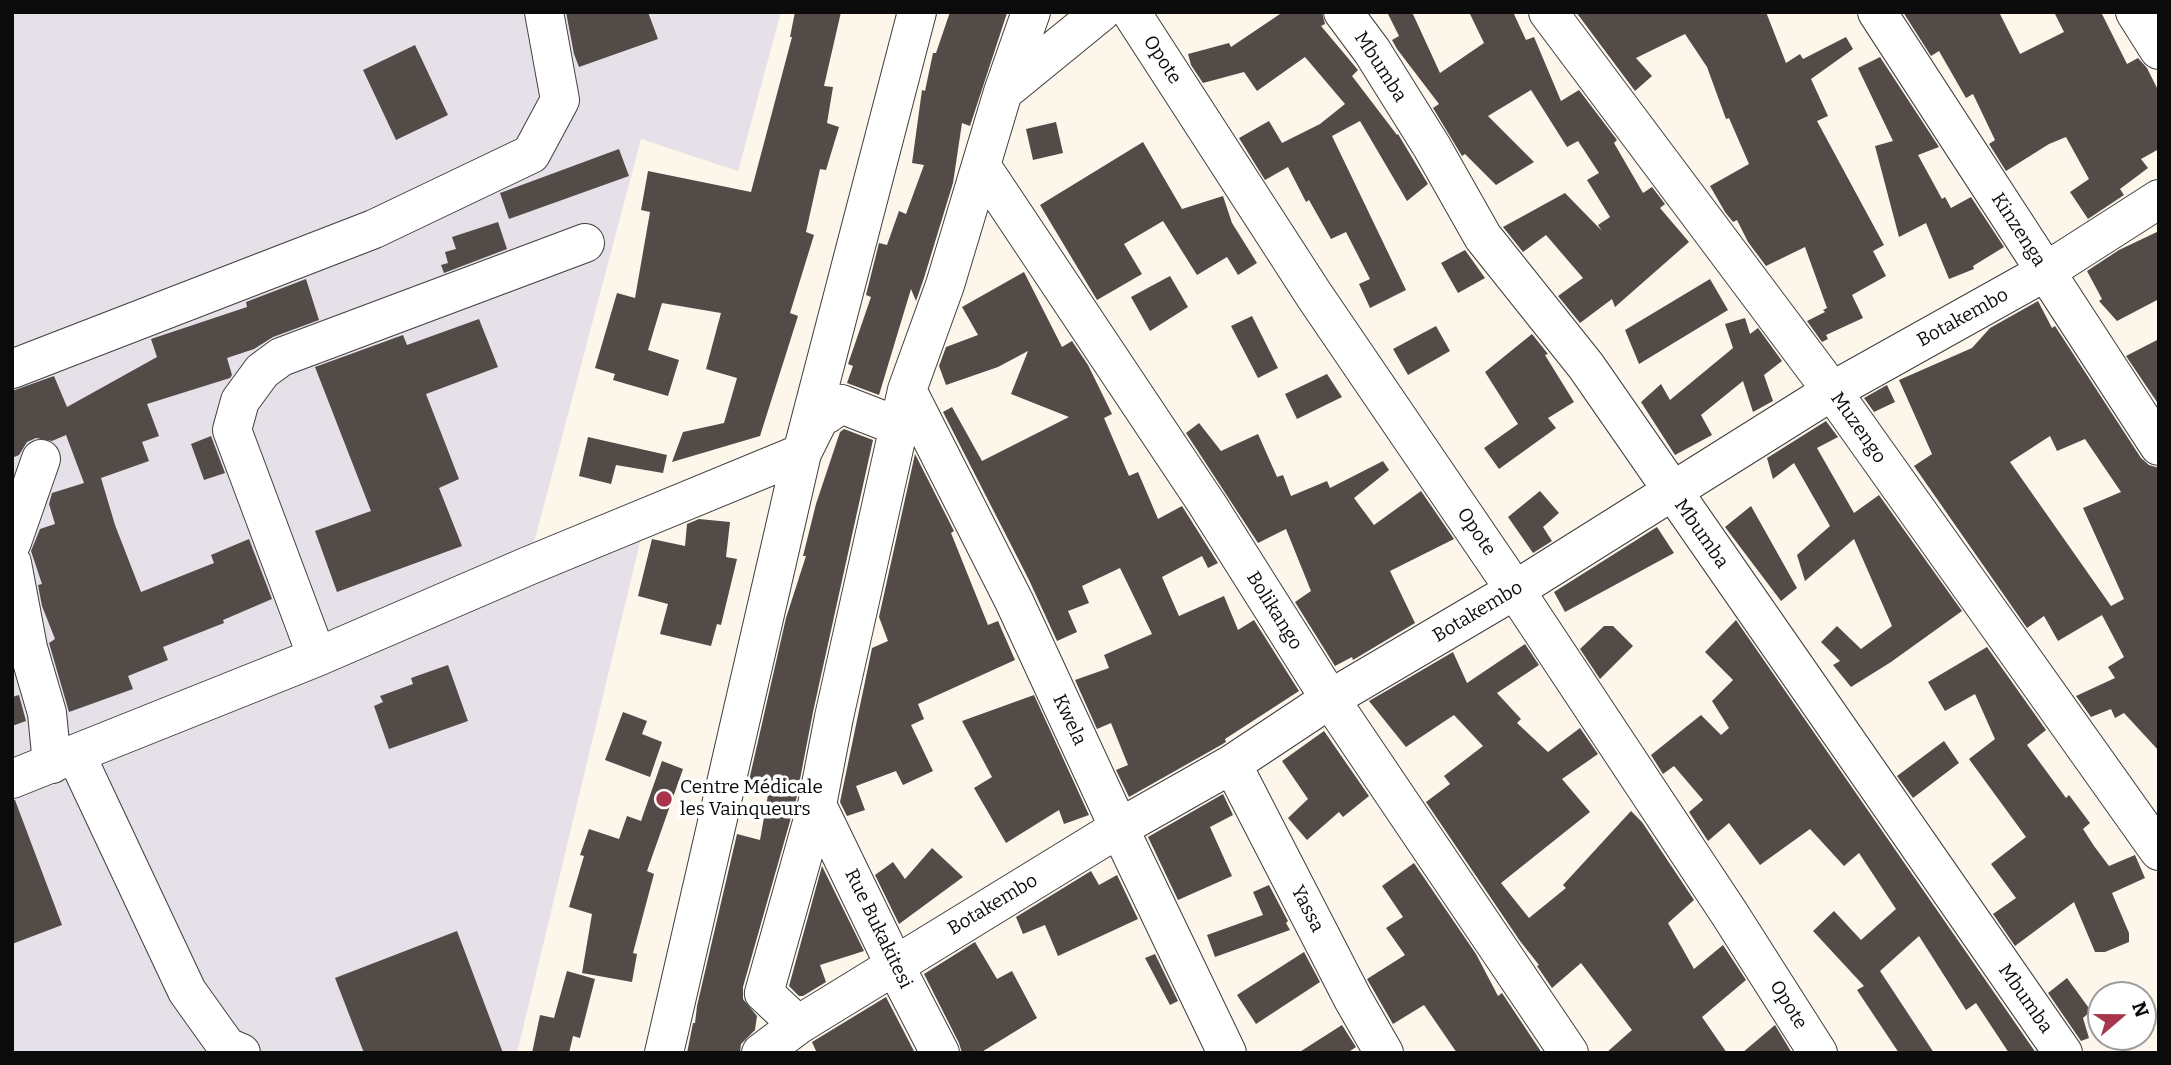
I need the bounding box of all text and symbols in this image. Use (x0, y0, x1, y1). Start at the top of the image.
street label: Mbumba (1349, 28, 1411, 106)
street label: Opote (1138, 32, 1186, 88)
street label: Kinzenga (1986, 189, 2050, 271)
street label: Botakembo (1913, 284, 2013, 352)
street label: Muzengo (1825, 388, 1891, 468)
street label: Mbumba (1669, 495, 1733, 573)
street label: Opote (1452, 504, 1500, 560)
street label: Bolikango (1241, 568, 1307, 654)
street label: Botakembo (1429, 576, 1527, 648)
street label: Kwela (1047, 691, 1091, 749)
place label: Centre Médicale les Vainqueurs (680, 777, 823, 821)
marker: Centre Médicale les Vainqueurs (654, 789, 674, 809)
street label: Rue Bukakitesi (839, 865, 917, 993)
street label: Botakembo (944, 869, 1042, 941)
street label: Yassa (1286, 882, 1328, 936)
street label: Mbumba (1993, 960, 2057, 1038)
street label: Opote (1764, 976, 1812, 1034)
north arrow (2087, 981, 2157, 1051)
text: N (2127, 998, 2154, 1020)

